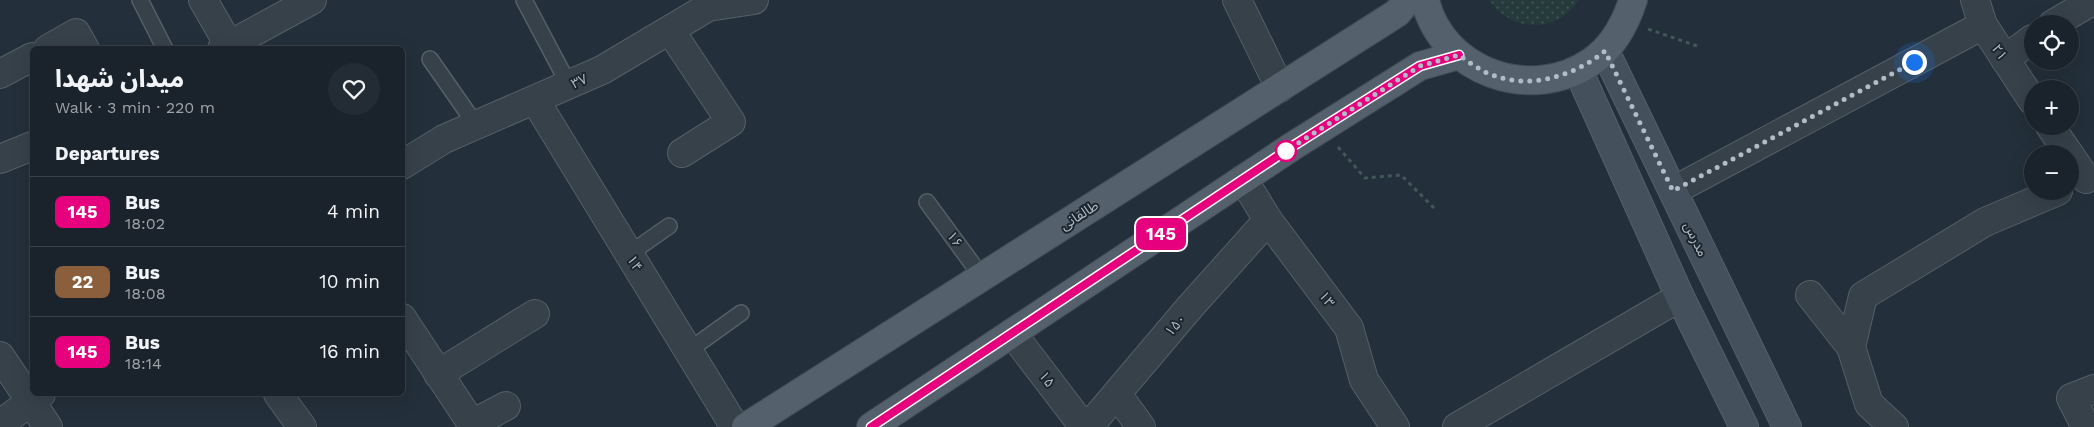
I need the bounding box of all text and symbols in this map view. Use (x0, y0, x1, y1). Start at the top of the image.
map controls (2024, 15, 2079, 200)
button: locate (2024, 15, 2079, 70)
street label: ۲۱ (1989, 41, 2011, 63)
your location (1902, 50, 1927, 75)
button: heart (328, 63, 380, 115)
text: میدان شهدا (55, 65, 184, 93)
street label: ۳۷ (568, 70, 590, 92)
button: + (2024, 80, 2079, 135)
text: Walk · 3 min · 220 m (55, 98, 215, 117)
unlabelled marker (1275, 140, 1297, 162)
text: Departures (55, 142, 160, 165)
button: − (2024, 145, 2079, 200)
text: Bus (125, 191, 160, 214)
street label: طالقانی (1057, 197, 1102, 234)
text: 4 min (327, 200, 380, 223)
text: 145 (68, 201, 97, 222)
text: 18:02 (125, 214, 165, 233)
line badge: 145 (1132, 218, 1190, 250)
street label: مدرس (1680, 219, 1711, 259)
text: 145 (1146, 223, 1176, 244)
street label: ۱۶ (944, 228, 966, 250)
street label: ۱۴ (624, 252, 646, 274)
text: Bus (125, 261, 160, 284)
text: 10 min (319, 270, 380, 293)
text: 22 (72, 271, 93, 292)
text: 18:08 (125, 284, 166, 303)
street label: ۱۳ (1316, 288, 1338, 310)
street label: ۱۵۰ (1161, 311, 1189, 339)
text: Bus (125, 331, 160, 354)
text: 16 min (320, 340, 380, 363)
text: 145 (68, 341, 97, 362)
text: 18:14 (125, 354, 162, 373)
street label: ۱۵ (1036, 368, 1058, 390)

